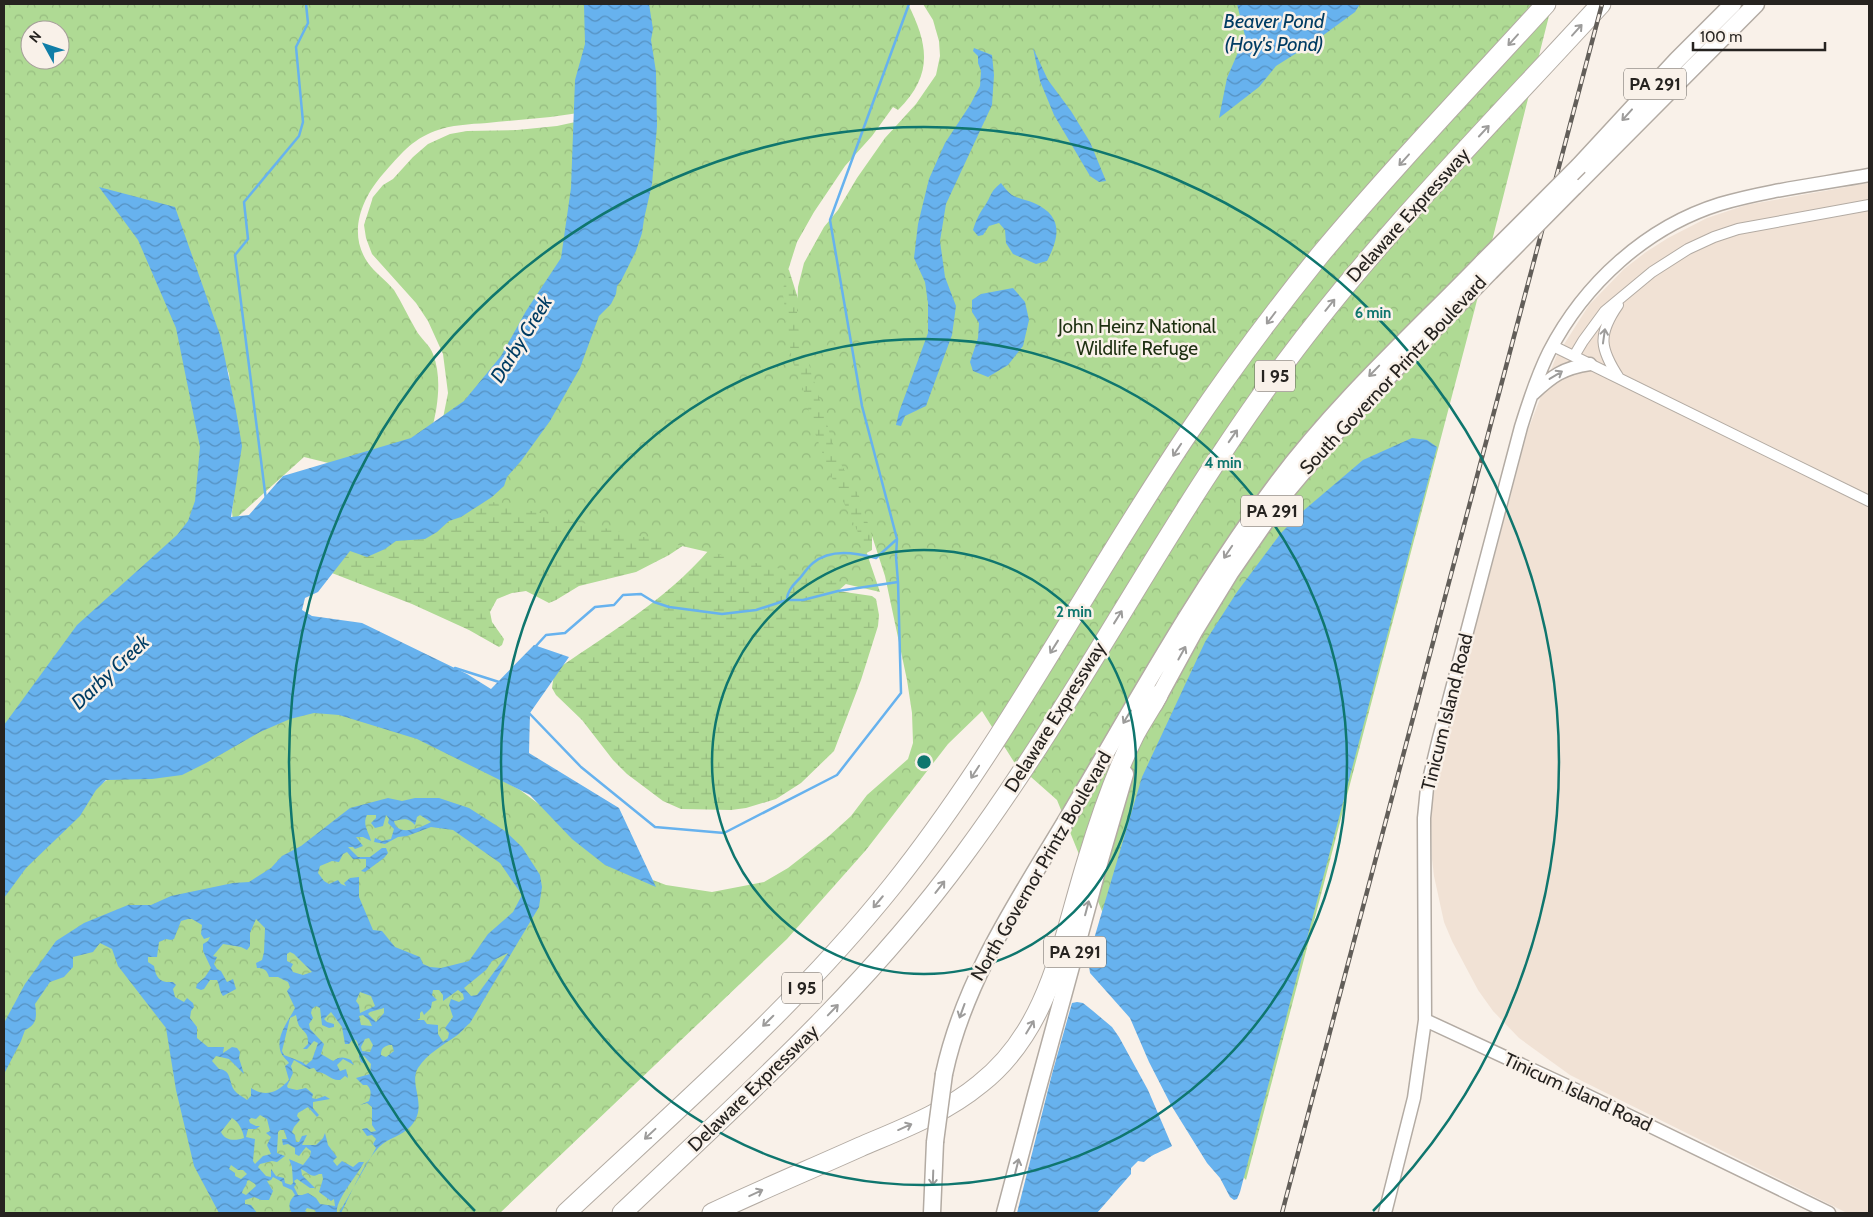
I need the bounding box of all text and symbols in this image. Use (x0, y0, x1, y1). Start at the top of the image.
water label: Beaver Pond (Hoy's Pond) (1224, 9, 1325, 56)
north arrow (20, 20, 70, 70)
scale bar (1693, 20, 1826, 52)
one-way arrow (1572, 23, 1583, 36)
text: N (25, 27, 45, 46)
text: 100 m (1700, 28, 1742, 46)
one-way arrow (1507, 33, 1519, 46)
road number: PA 291 (1624, 68, 1686, 100)
one-way arrow (1621, 109, 1633, 122)
one-way arrow (1478, 125, 1490, 137)
street label: Delaware Expressway (1342, 143, 1475, 287)
one-way arrow (1398, 154, 1409, 167)
street label: South Governor Printz Boulevard (1295, 271, 1491, 479)
water label: Darby Creek (485, 290, 558, 387)
one-way arrow (1324, 299, 1335, 312)
text: 6 min (1355, 304, 1391, 322)
one-way arrow (1266, 311, 1276, 325)
park label: John Heinz National Wildlife Refuge (1057, 315, 1217, 360)
one-way arrow (1599, 328, 1609, 344)
road number: I 95 (1255, 361, 1295, 392)
one-way arrow (1368, 365, 1380, 378)
one-way arrow (1549, 369, 1563, 379)
one-way arrow (1228, 429, 1238, 443)
one-way arrow (1172, 443, 1182, 457)
text: 4 min (1204, 454, 1242, 472)
road number: PA 291 (1241, 496, 1303, 526)
one-way arrow (1223, 545, 1233, 559)
text: 2 min (1056, 603, 1092, 621)
one-way arrow (1113, 611, 1123, 625)
water label: Darby Creek (66, 629, 155, 714)
street label: Tinicum Island Road (1416, 631, 1478, 793)
street label: Delaware Expressway (999, 637, 1111, 796)
one-way arrow (1049, 640, 1059, 654)
one-way arrow (1178, 646, 1188, 660)
one-way arrow (1122, 710, 1132, 724)
street label: North Governor Printz Boulevard (966, 747, 1116, 985)
centre of rings (915, 753, 933, 771)
one-way arrow (970, 765, 980, 779)
one-way arrow (934, 881, 945, 894)
one-way arrow (873, 896, 884, 909)
one-way arrow (1083, 900, 1092, 916)
road number: PA 291 (1044, 936, 1106, 968)
road number: I 95 (782, 972, 822, 1004)
one-way arrow (827, 1003, 839, 1016)
one-way arrow (957, 1003, 966, 1018)
one-way arrow (762, 1015, 774, 1028)
street label: Delaware Expressway (683, 1019, 823, 1156)
one-way arrow (1025, 1021, 1035, 1035)
street label: Tinicum Island Road (1500, 1048, 1656, 1136)
one-way arrow (897, 1122, 912, 1132)
one-way arrow (644, 1128, 657, 1140)
one-way arrow (1013, 1158, 1022, 1174)
one-way arrow (928, 1169, 938, 1185)
one-way arrow (748, 1187, 763, 1197)

